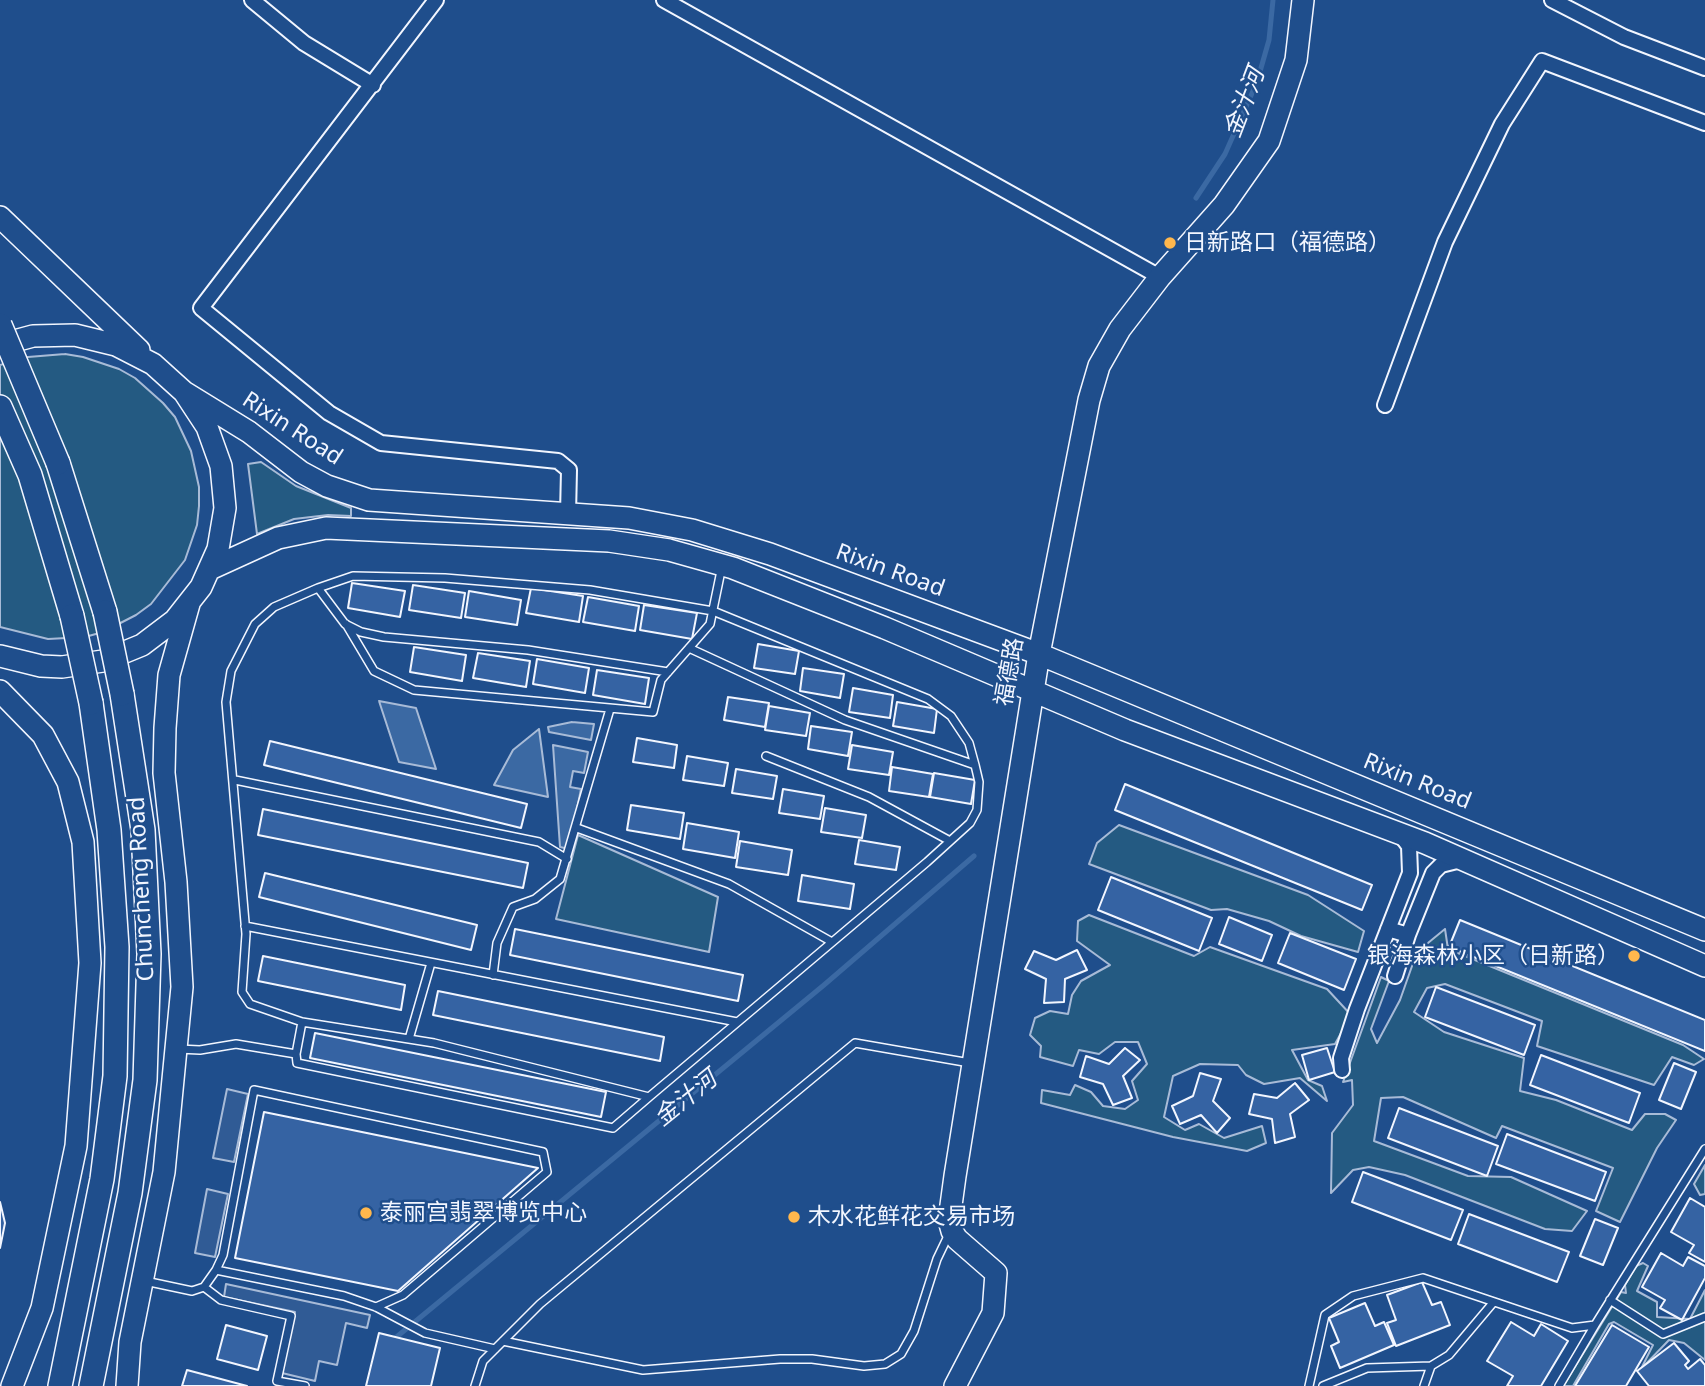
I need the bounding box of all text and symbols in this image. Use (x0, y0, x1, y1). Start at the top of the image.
water label: 金汁河 (1219, 64, 1271, 142)
place label: 日新路口（福德路） (1184, 229, 1391, 257)
marker: 日新路口（福德路） (1162, 235, 1178, 251)
street label: Rixin Road (237, 386, 347, 472)
street label: Rixin Road (832, 539, 948, 603)
street label: 福德路 (990, 636, 1030, 708)
street label: Rixin Road (1359, 748, 1475, 816)
street label: Chuncheng Road (123, 796, 161, 982)
place label: 银海森林小区（日新路） (1367, 942, 1620, 970)
marker: 银海森林小区（日新路） (1626, 948, 1642, 964)
water label: 金汁河 (649, 1065, 723, 1133)
place label: 泰丽宫翡翠博览中心 (380, 1199, 587, 1227)
place label: 木水花鲜花交易市场 (808, 1203, 1015, 1231)
marker: 泰丽宫翡翠博览中心 (358, 1205, 374, 1221)
marker: 木水花鲜花交易市场 (786, 1209, 802, 1225)

